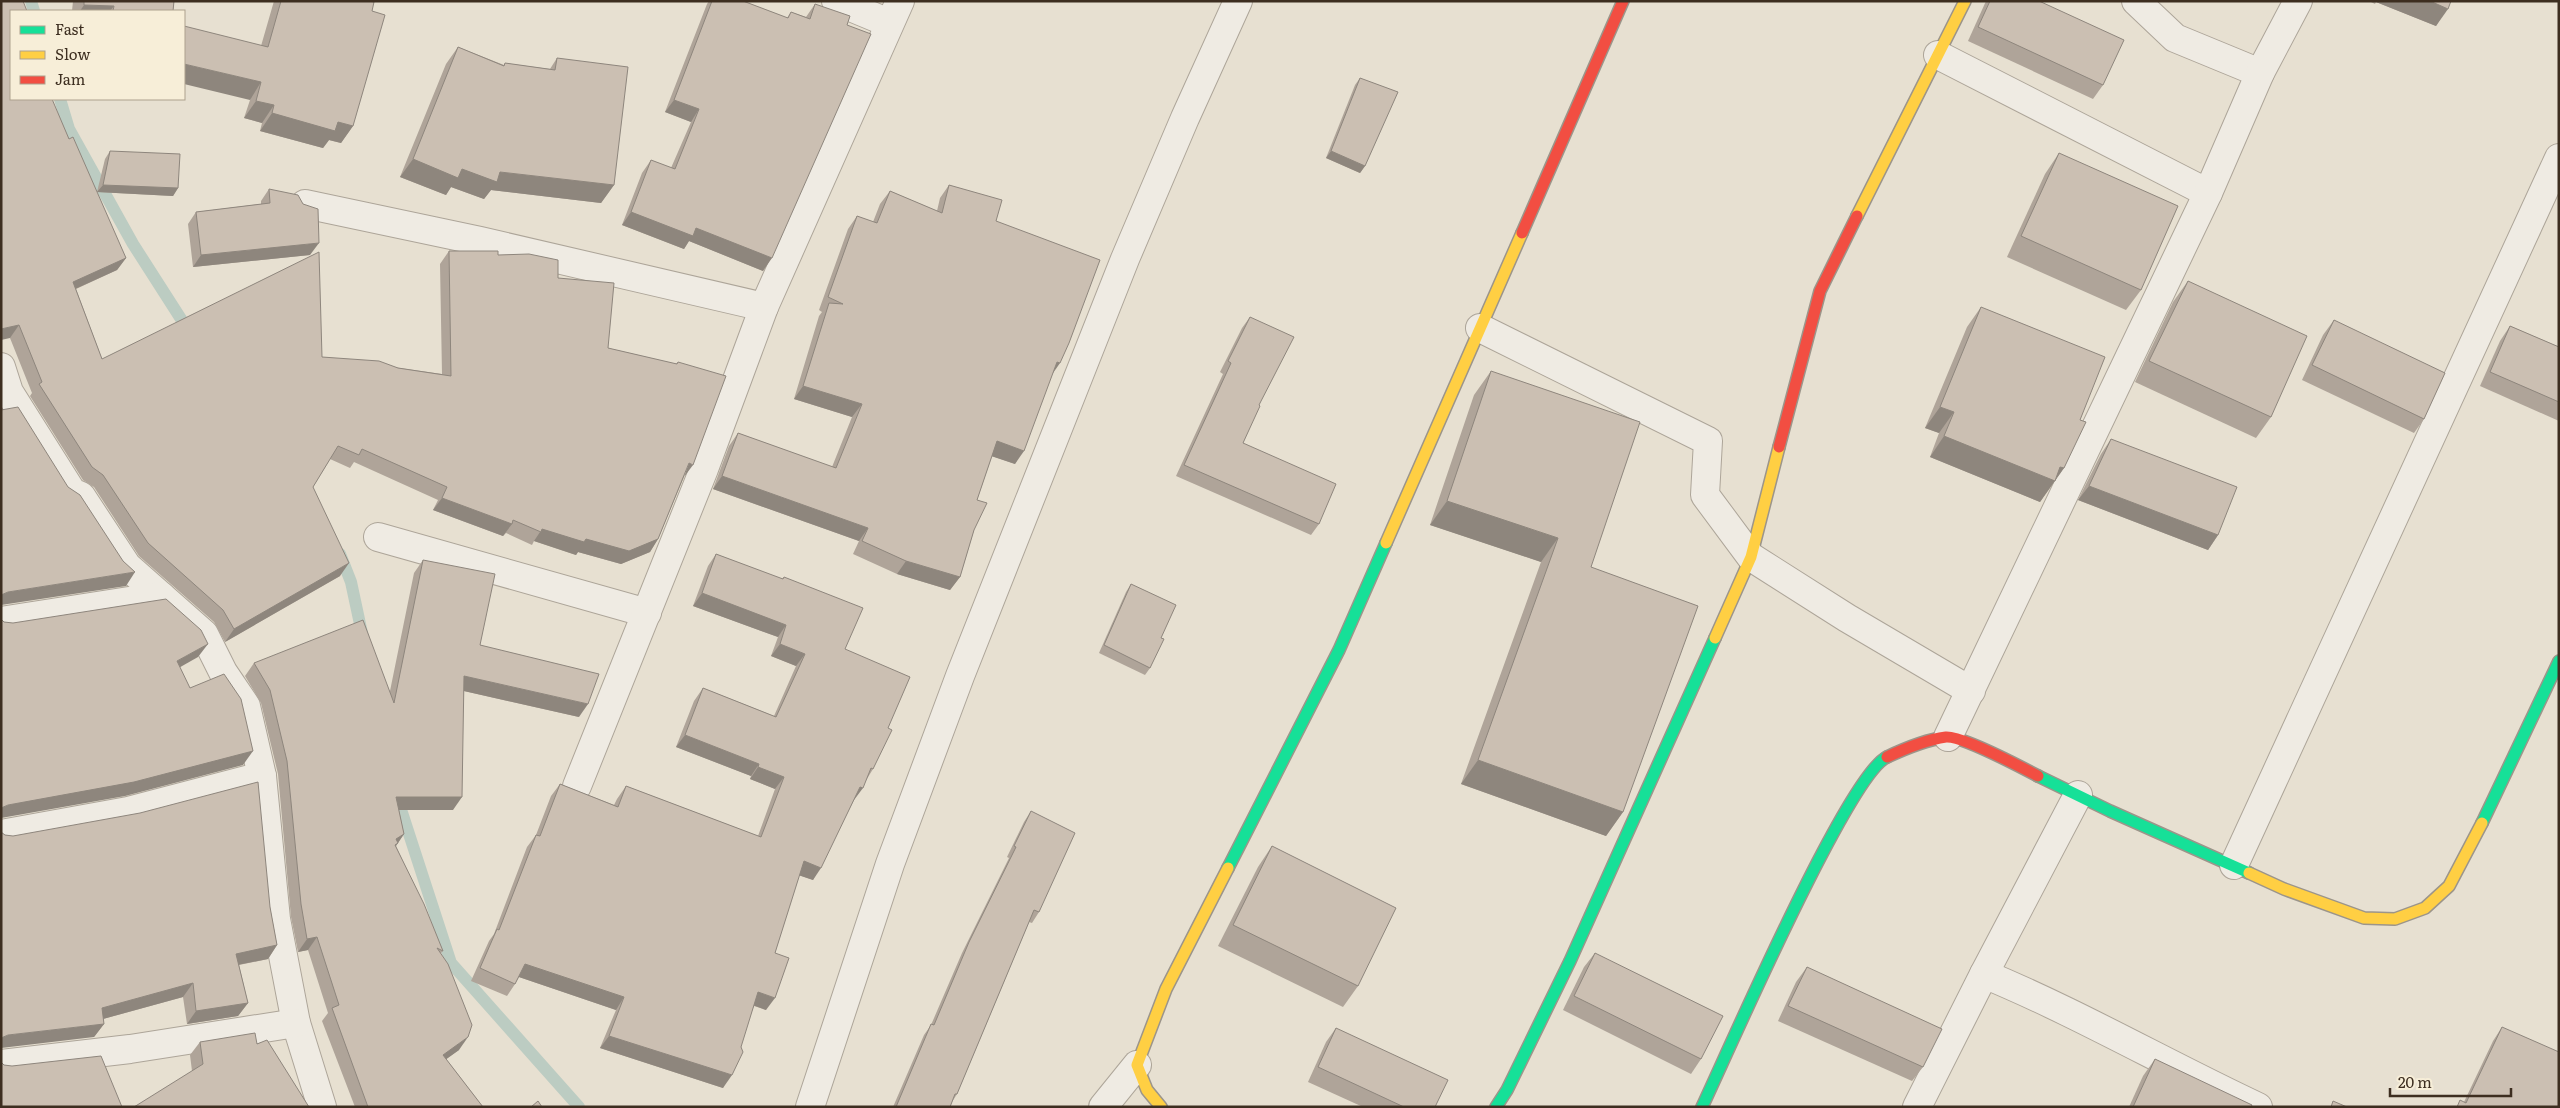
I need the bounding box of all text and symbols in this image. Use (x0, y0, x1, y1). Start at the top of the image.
legend (10, 10, 185, 100)
text: Fast (55, 17, 84, 40)
text: Slow (55, 42, 90, 65)
text: Jam (55, 67, 86, 90)
scale bar (2390, 1066, 2511, 1098)
text: 20 m (2398, 1070, 2432, 1093)

